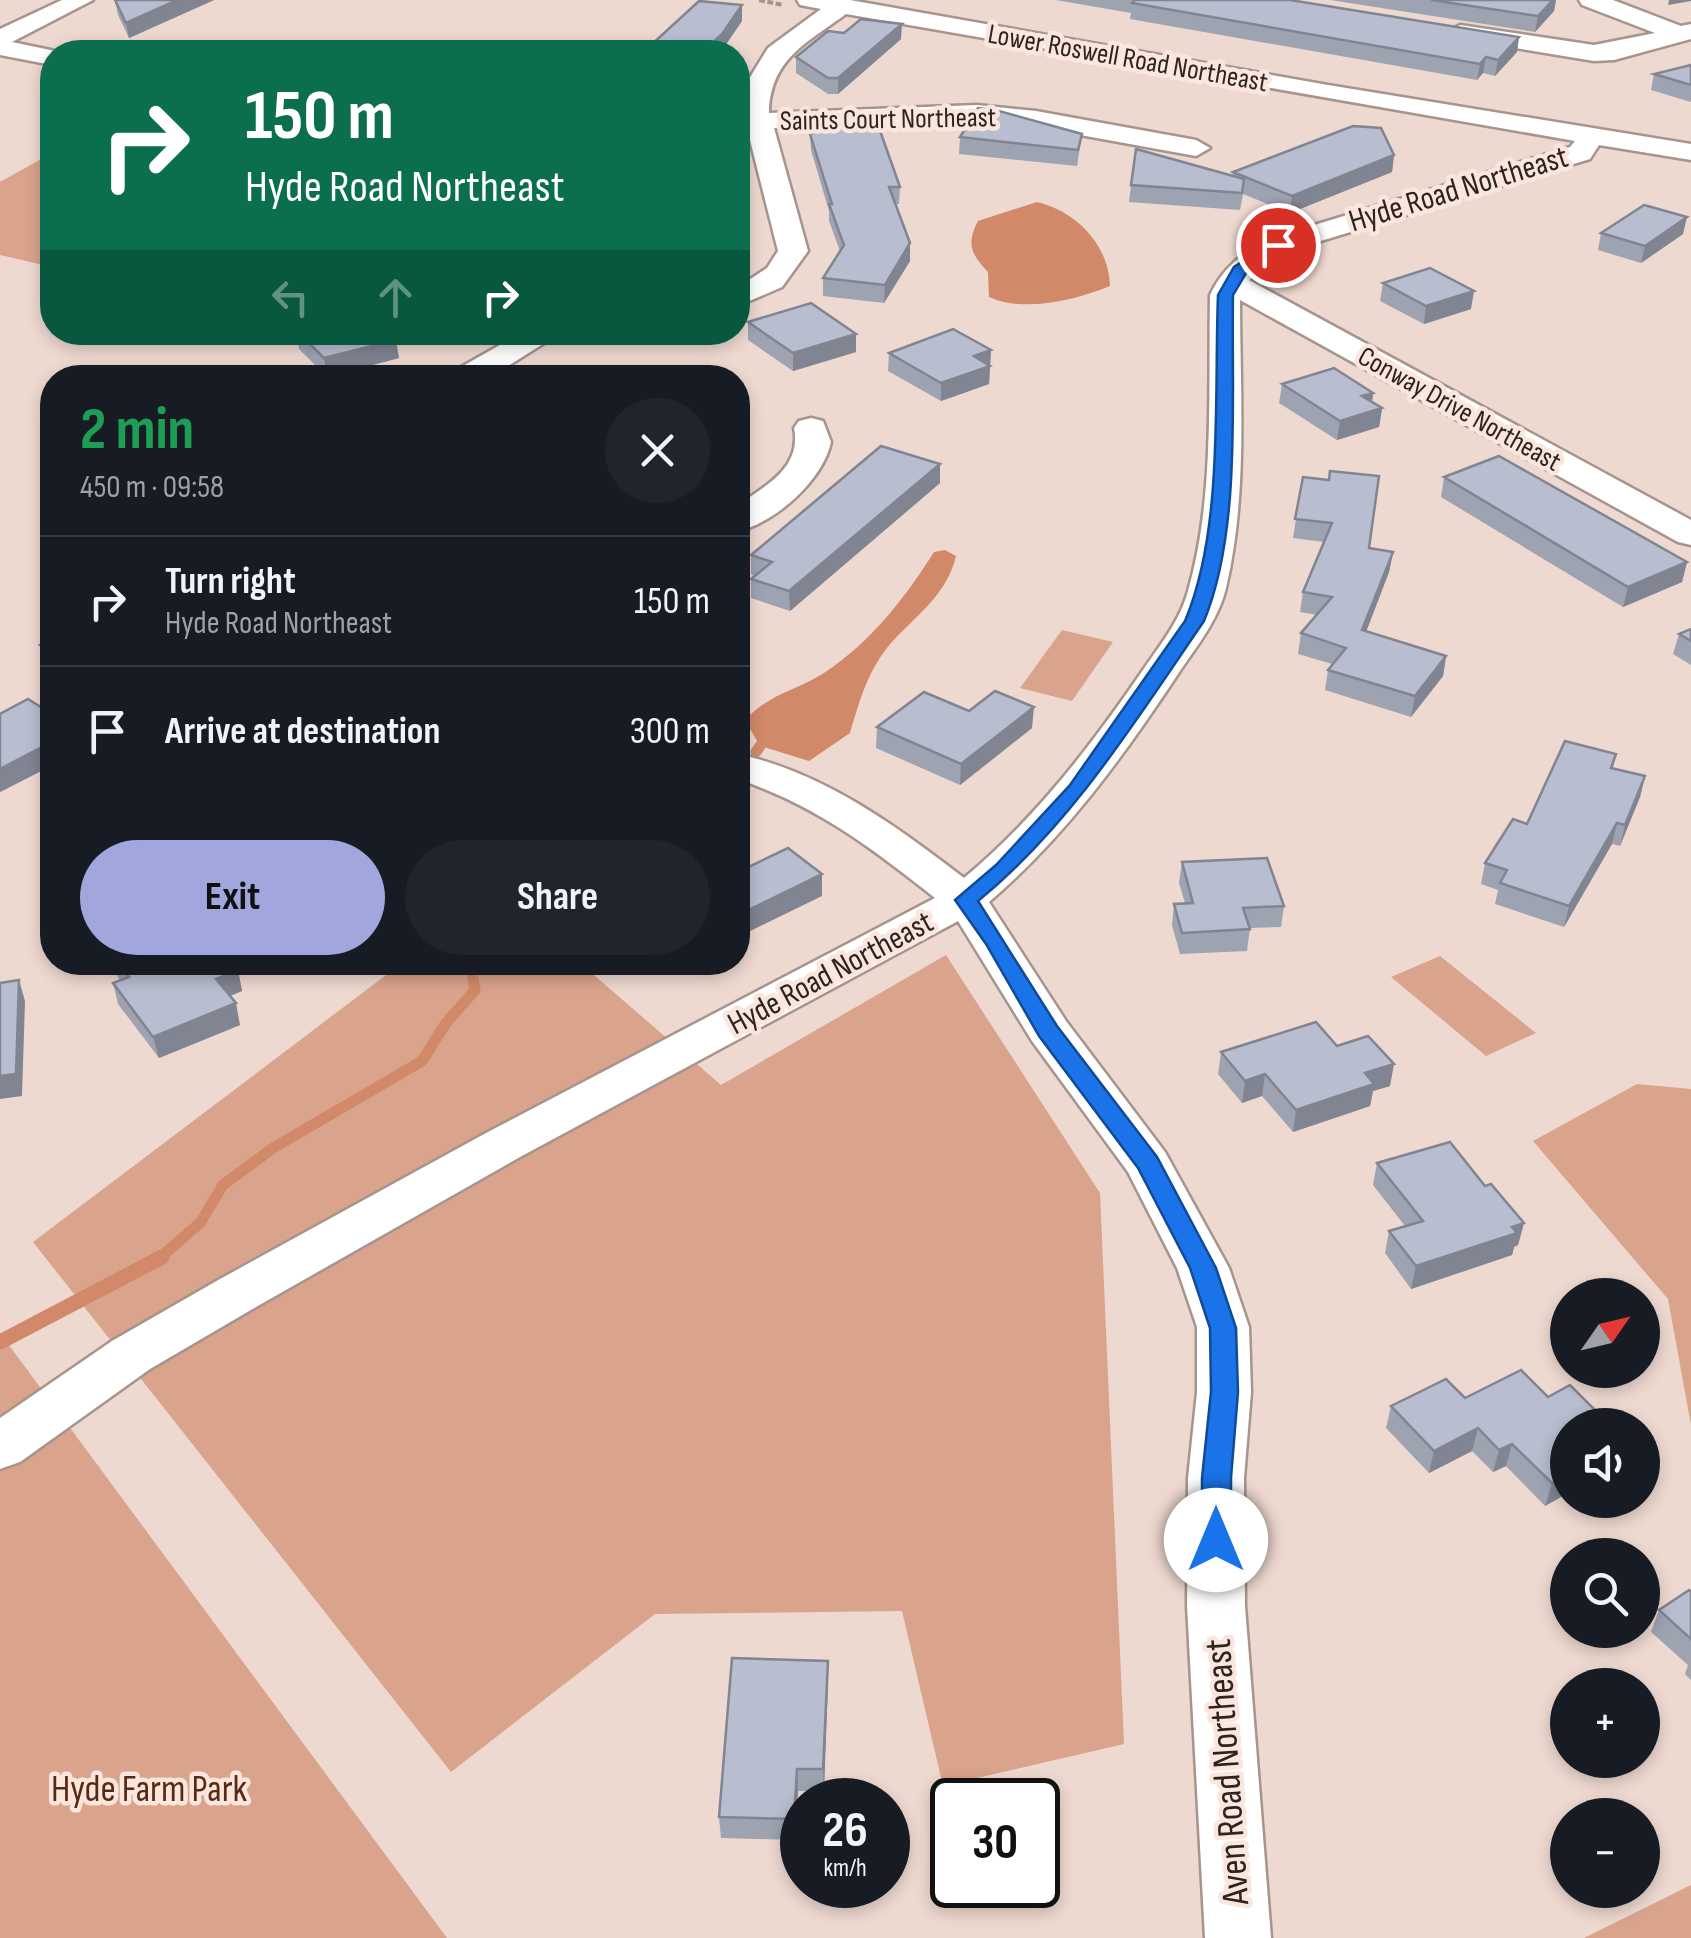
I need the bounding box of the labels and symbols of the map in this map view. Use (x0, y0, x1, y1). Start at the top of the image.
street label: Lower Roswell Road Northeast (985, 18, 1270, 99)
street label: Saints Court Northeast (780, 101, 997, 138)
street label: Hyde Road Northeast (1344, 138, 1573, 241)
pin (1236, 203, 1321, 288)
street label: Conway Drive Northeast (1352, 340, 1566, 479)
street label: Hyde Road Northeast (721, 903, 940, 1044)
north arrow (1550, 1278, 1660, 1388)
position arrow (1164, 1488, 1268, 1592)
street label: Aven Road Northeast (1196, 1637, 1259, 1907)
park label: Hyde Farm Park (51, 1767, 248, 1812)
speed limit sign: 30 (930, 1778, 1060, 1908)

